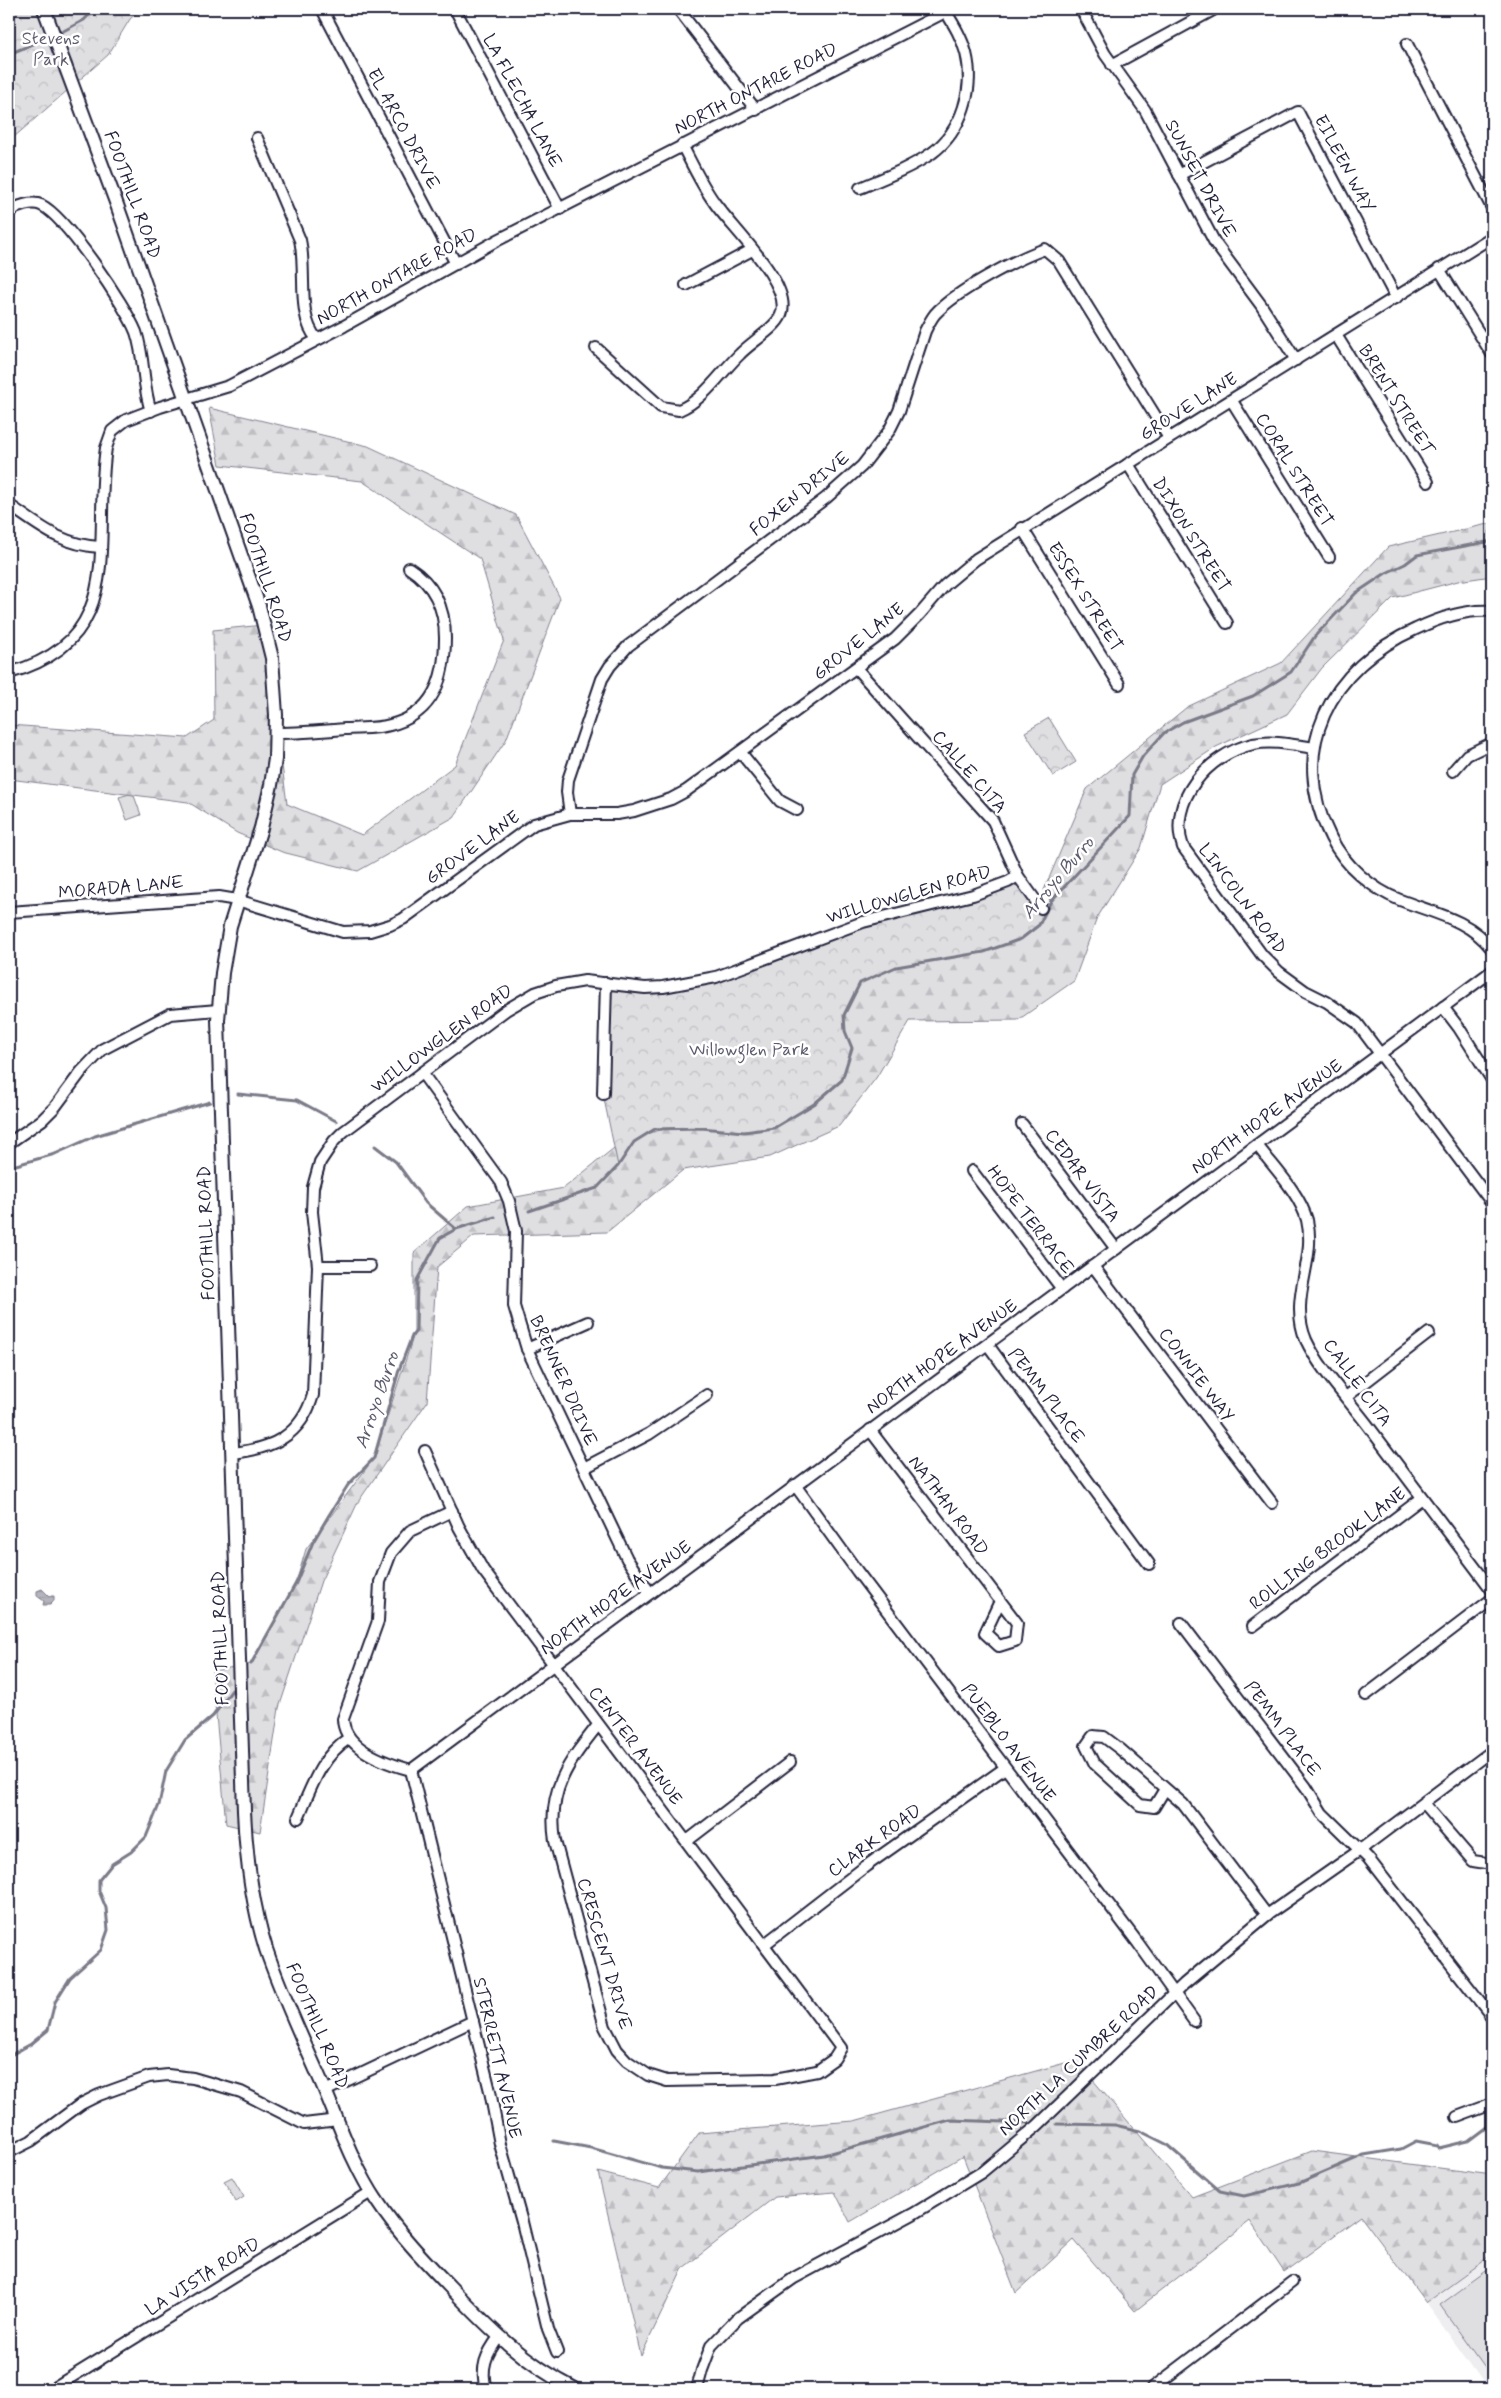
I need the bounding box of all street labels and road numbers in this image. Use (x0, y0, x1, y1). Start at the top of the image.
street label: LA FLECHA LANE (477, 30, 567, 172)
street label: NORTH ONTARE ROAD (670, 37, 842, 141)
street label: EL ARCO DRIVE (361, 64, 445, 194)
street label: EILEEN WAY (1308, 111, 1380, 217)
street label: SUNSET DRIVE (1159, 116, 1241, 242)
street label: FOOTHILL ROAD (98, 128, 166, 262)
street label: NORTH ONTARE ROAD (312, 223, 482, 331)
street label: BRENT STREET (1352, 340, 1440, 460)
street label: GROVE LANE (1136, 367, 1242, 447)
street label: CORAL STREET (1249, 409, 1339, 531)
street label: FOXEN DRIVE (745, 446, 855, 542)
street label: DIXON STREET (1146, 473, 1236, 597)
street label: FOOTHILL ROAD (233, 510, 297, 646)
street label: ESSEX STREET (1042, 538, 1128, 656)
street label: GROVE LANE (808, 598, 910, 686)
street label: CALLE CITA (926, 725, 1012, 819)
street label: GROVE LANE (421, 806, 525, 890)
street label: LINCOLN ROAD (1193, 839, 1291, 959)
street label: WILLOWGLEN ROAD (824, 860, 994, 930)
street label: MORADA LANE (57, 871, 185, 905)
street label: WILLOWGLEN ROAD (366, 979, 518, 1099)
street label: NORTH HOPE AVENUE (1187, 1054, 1347, 1180)
street label: CEDAR VISTA (1039, 1124, 1125, 1228)
street label: HOPE TERRACE (981, 1161, 1079, 1280)
street label: FOOTHILL ROAD (193, 1165, 221, 1301)
street label: NORTH HOPE AVENUE (862, 1294, 1022, 1420)
street label: BRENNER DRIVE (523, 1312, 603, 1450)
street label: CONNIE WAY (1153, 1323, 1239, 1427)
street label: CALLE CITA (1317, 1334, 1397, 1432)
street label: PEMM PLACE (1002, 1343, 1090, 1449)
street label: NATHAN ROAD (902, 1451, 994, 1561)
street label: ROLLING BROOK LANE (1245, 1482, 1411, 1616)
street label: NORTH HOPE AVENUE (536, 1535, 696, 1661)
street label: FOOTHILL ROAD (207, 1570, 235, 1706)
street label: PEMM PLACE (1238, 1676, 1326, 1782)
street label: PUEBLO AVENUE (955, 1679, 1061, 1807)
street label: CENTER AVENUE (582, 1682, 688, 1810)
street label: CLARK ROAD (823, 1799, 927, 1883)
street label: CRESCENT DRIVE (571, 1875, 637, 2033)
street label: FOOTHILL ROAD (280, 1959, 354, 2093)
street label: STERRETT AVENUE (467, 1975, 527, 2141)
street label: NORTH LA CUMBRE ROAD (994, 1980, 1164, 2142)
street label: LA VISTA ROAD (141, 2232, 265, 2322)

